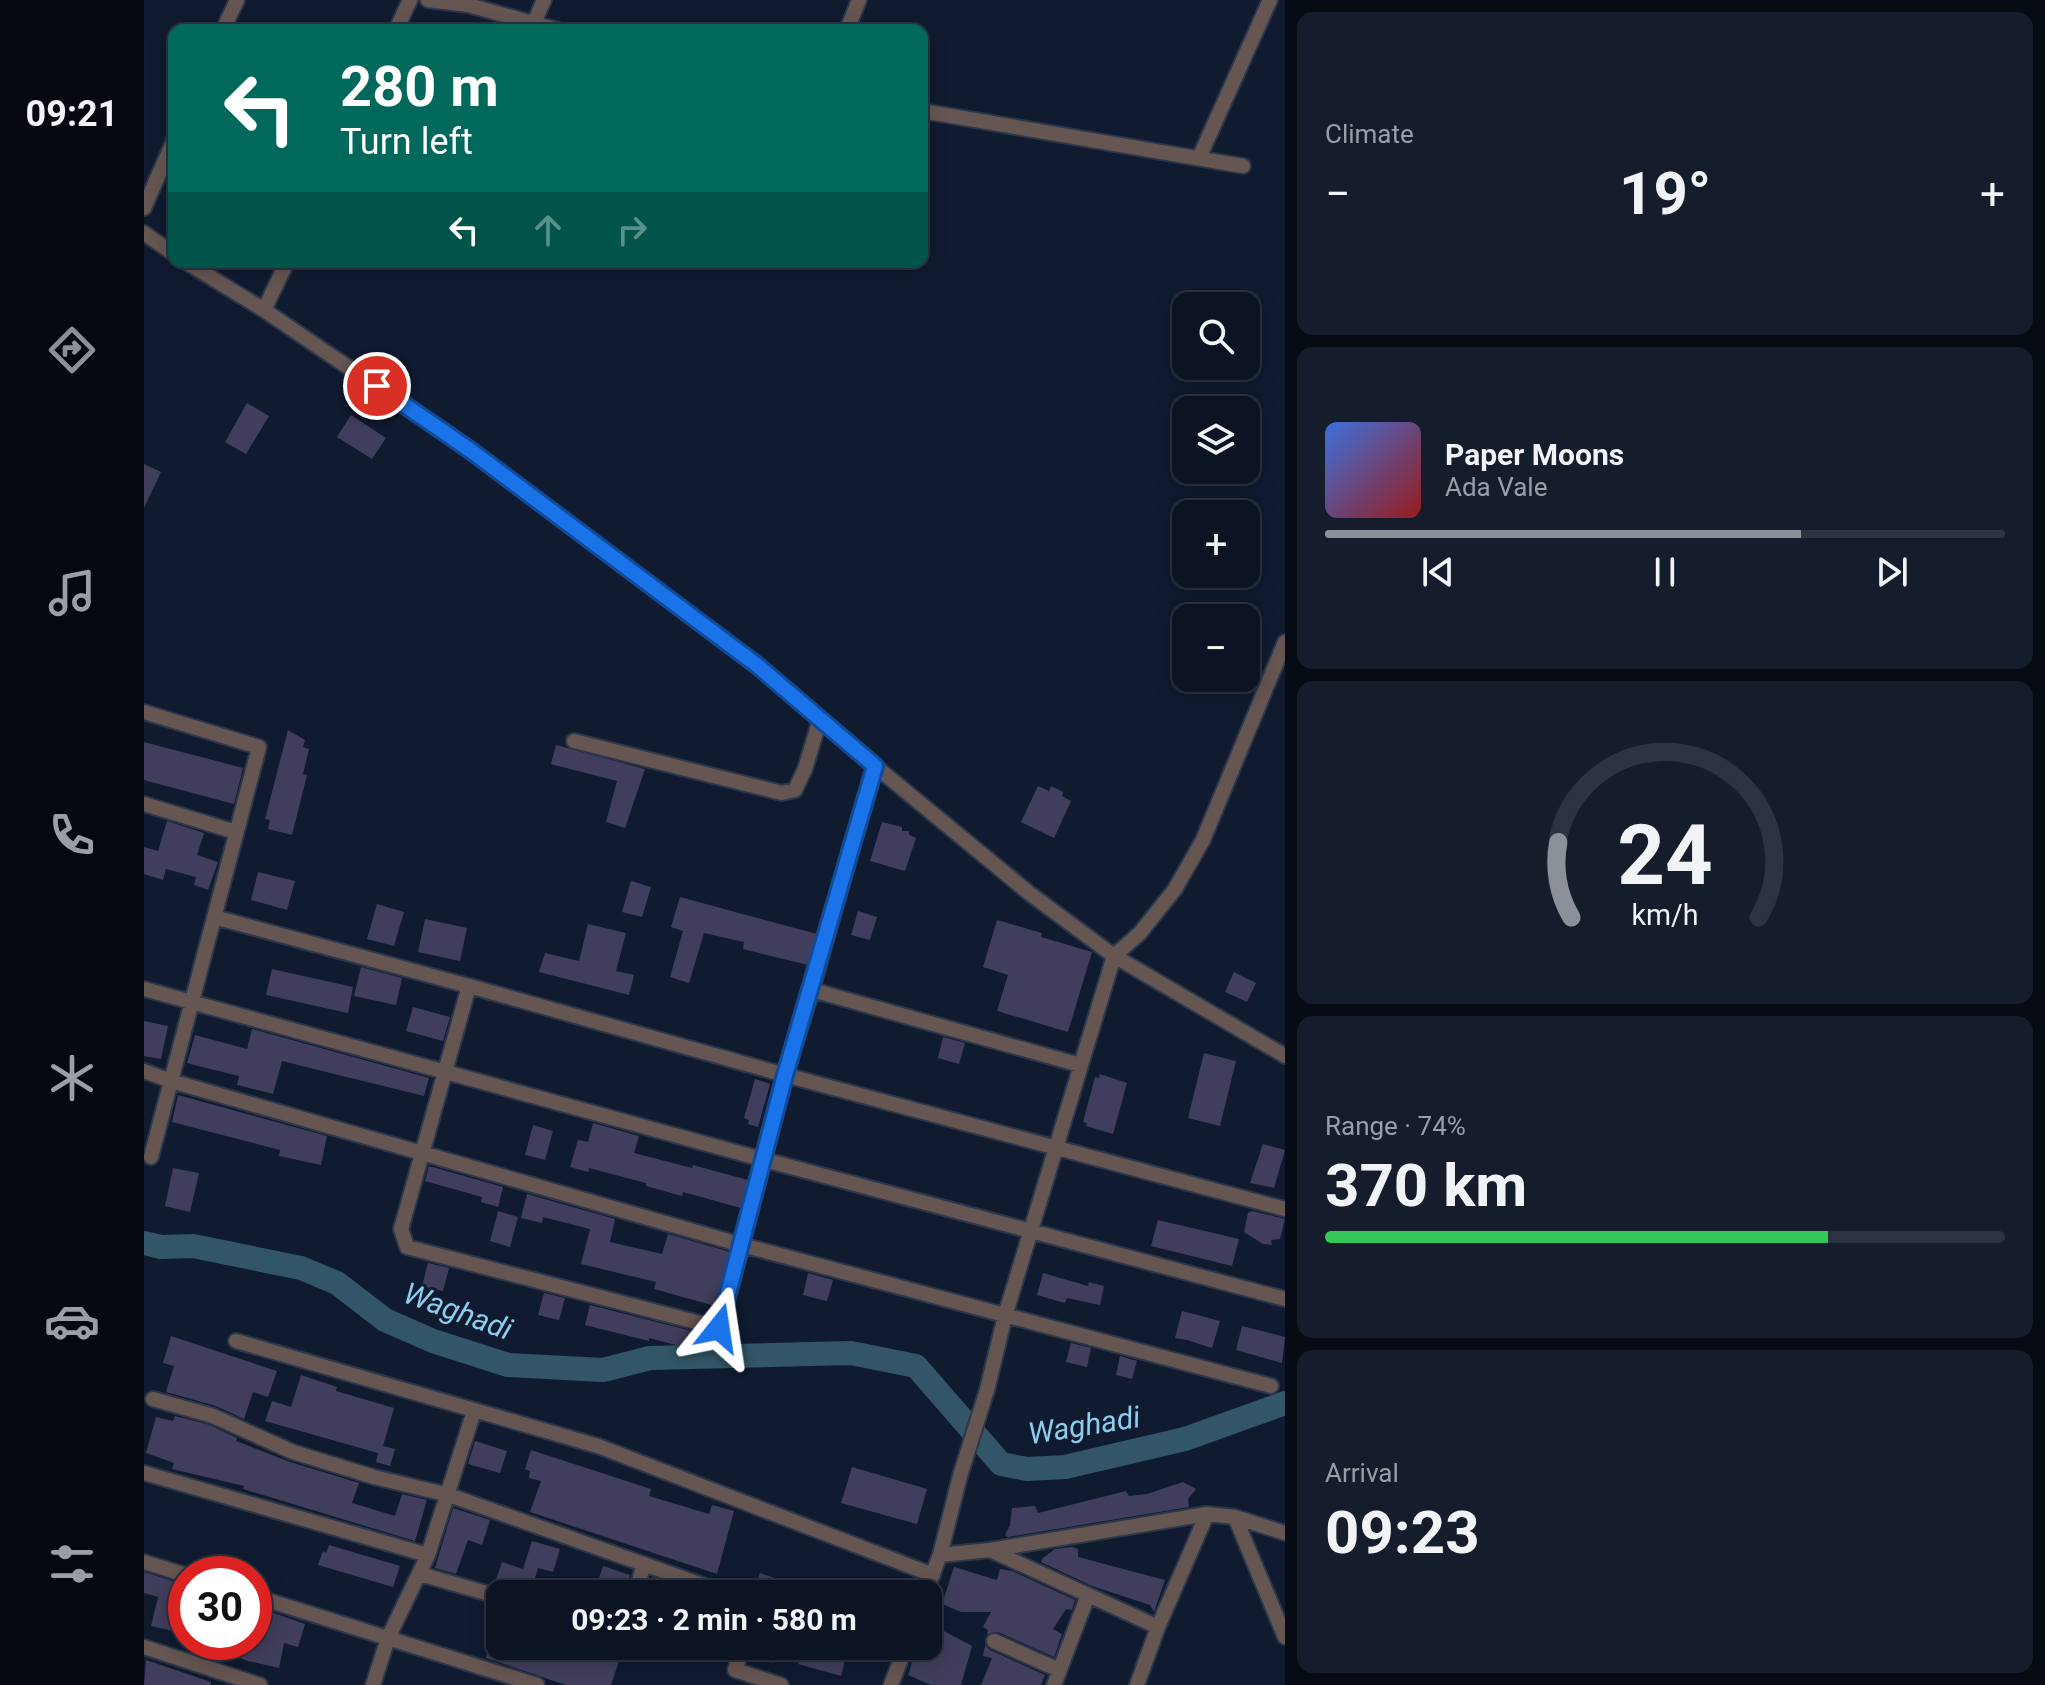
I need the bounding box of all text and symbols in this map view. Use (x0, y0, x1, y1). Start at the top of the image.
text: 280 m (340, 54, 499, 120)
icon: left (208, 56, 312, 160)
text: 09:21 (26, 93, 118, 135)
text: Climate (1325, 119, 1414, 149)
text: Turn left (340, 121, 473, 163)
text: 19° (1619, 158, 1711, 229)
text: − (1325, 168, 1350, 220)
text: + (1980, 168, 2005, 220)
icon: left (442, 208, 486, 252)
icon: ahead (526, 208, 570, 252)
icon: right (610, 208, 654, 252)
map controls (1172, 292, 1260, 692)
button: search (1172, 292, 1260, 380)
icon: directions (44, 322, 100, 378)
pin (343, 352, 411, 420)
icon: arrive (355, 364, 399, 408)
button: layers (1172, 396, 1260, 484)
text: Paper Moons (1445, 437, 1624, 472)
text: Ada Vale (1445, 472, 1547, 502)
button: + (1172, 500, 1260, 588)
icon: previous (1416, 550, 1460, 594)
icon: pause (1643, 550, 1687, 594)
icon: next (1870, 550, 1914, 594)
icon: music (44, 565, 100, 621)
button: − (1172, 604, 1260, 692)
icon: phone (44, 807, 100, 863)
text: 24 (1617, 807, 1713, 904)
text: km/h (1631, 899, 1699, 933)
icon: climate (44, 1050, 100, 1106)
text: Range · 74% (1325, 1111, 1466, 1141)
text: 370 km (1325, 1150, 1527, 1221)
water label: Waghadi (399, 1275, 518, 1347)
position arrow (677, 1286, 761, 1370)
icon: car (44, 1293, 100, 1349)
water label: Waghadi (1026, 1399, 1143, 1451)
text: Arrival (1325, 1458, 1399, 1488)
text: 09:23 (1325, 1497, 1480, 1568)
icon: filters (44, 1536, 100, 1592)
speed limit sign: 30 (168, 1556, 272, 1660)
text: 09:23 · 2 min · 580 m (571, 1602, 857, 1637)

